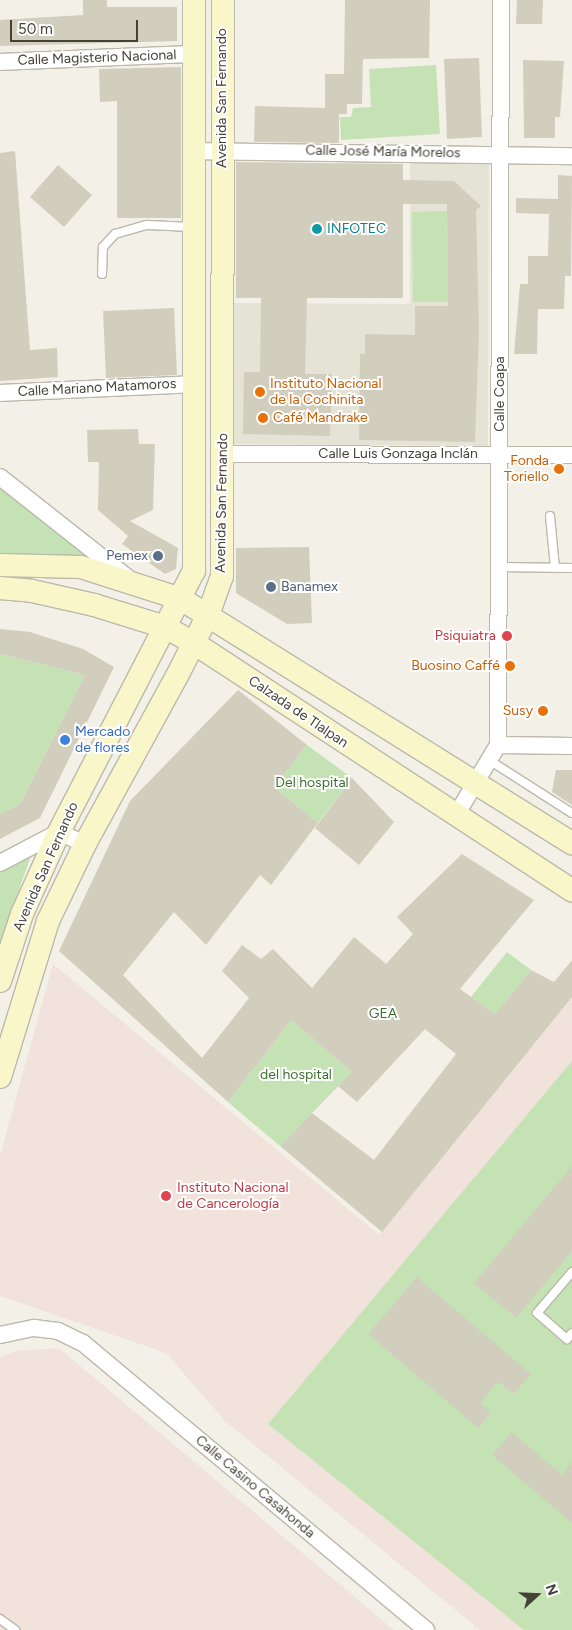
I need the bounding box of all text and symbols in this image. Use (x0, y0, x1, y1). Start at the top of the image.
scale bar (12, 10, 140, 42)
text: 50 m (18, 20, 53, 38)
street label: Avenida San Fernando (214, 28, 230, 168)
street label: Calle Magisterio Nacional (17, 47, 177, 69)
street label: Calle José María Morelos (305, 142, 461, 162)
place label: INFOTEC (327, 221, 386, 237)
marker: INFOTEC (311, 223, 323, 235)
street label: Calle Coapa (492, 356, 508, 432)
street label: Calle Mariano Matamoros (17, 375, 177, 401)
place label: Instituto Nacional de la Cochinita (270, 376, 382, 408)
marker: Instituto Nacional de la Cochinita (254, 386, 266, 398)
place label: Café Mandrake (273, 410, 368, 426)
marker: Café Mandrake (257, 412, 269, 424)
street label: Avenida San Fernando (212, 433, 232, 573)
street label: Calle Luis Gonzaga Inclán (318, 446, 478, 462)
place label: Fonda Toriello (504, 453, 549, 486)
marker: Fonda Toriello (553, 463, 565, 475)
place label: Pemex (106, 548, 148, 564)
marker: Pemex (152, 550, 164, 562)
place label: Banamex (281, 579, 338, 595)
marker: Banamex (265, 581, 277, 593)
place label: Psiquiatra (435, 628, 496, 644)
marker: Psiquiatra (500, 629, 514, 643)
place label: Buosino Caffé (411, 658, 500, 674)
marker: Buosino Caffé (504, 660, 516, 672)
street label: Calzada de Tlalpan (245, 672, 351, 752)
place label: Susy (503, 703, 533, 719)
marker: Susy (537, 705, 549, 717)
place label: Mercado de flores (75, 724, 130, 756)
marker: Mercado de flores (59, 734, 71, 746)
park label: Del hospital (275, 775, 349, 791)
street label: Avenida San Fernando (10, 800, 82, 934)
park label: GEA (369, 1006, 397, 1022)
park label: del hospital (260, 1067, 332, 1083)
place label: Instituto Nacional de Cancerología (177, 1180, 289, 1212)
marker: Instituto Nacional de Cancerología (159, 1189, 173, 1203)
street label: Calle Casino Casahonda (192, 1432, 318, 1542)
north arrow (512, 1570, 562, 1620)
text: N (542, 1582, 561, 1598)

